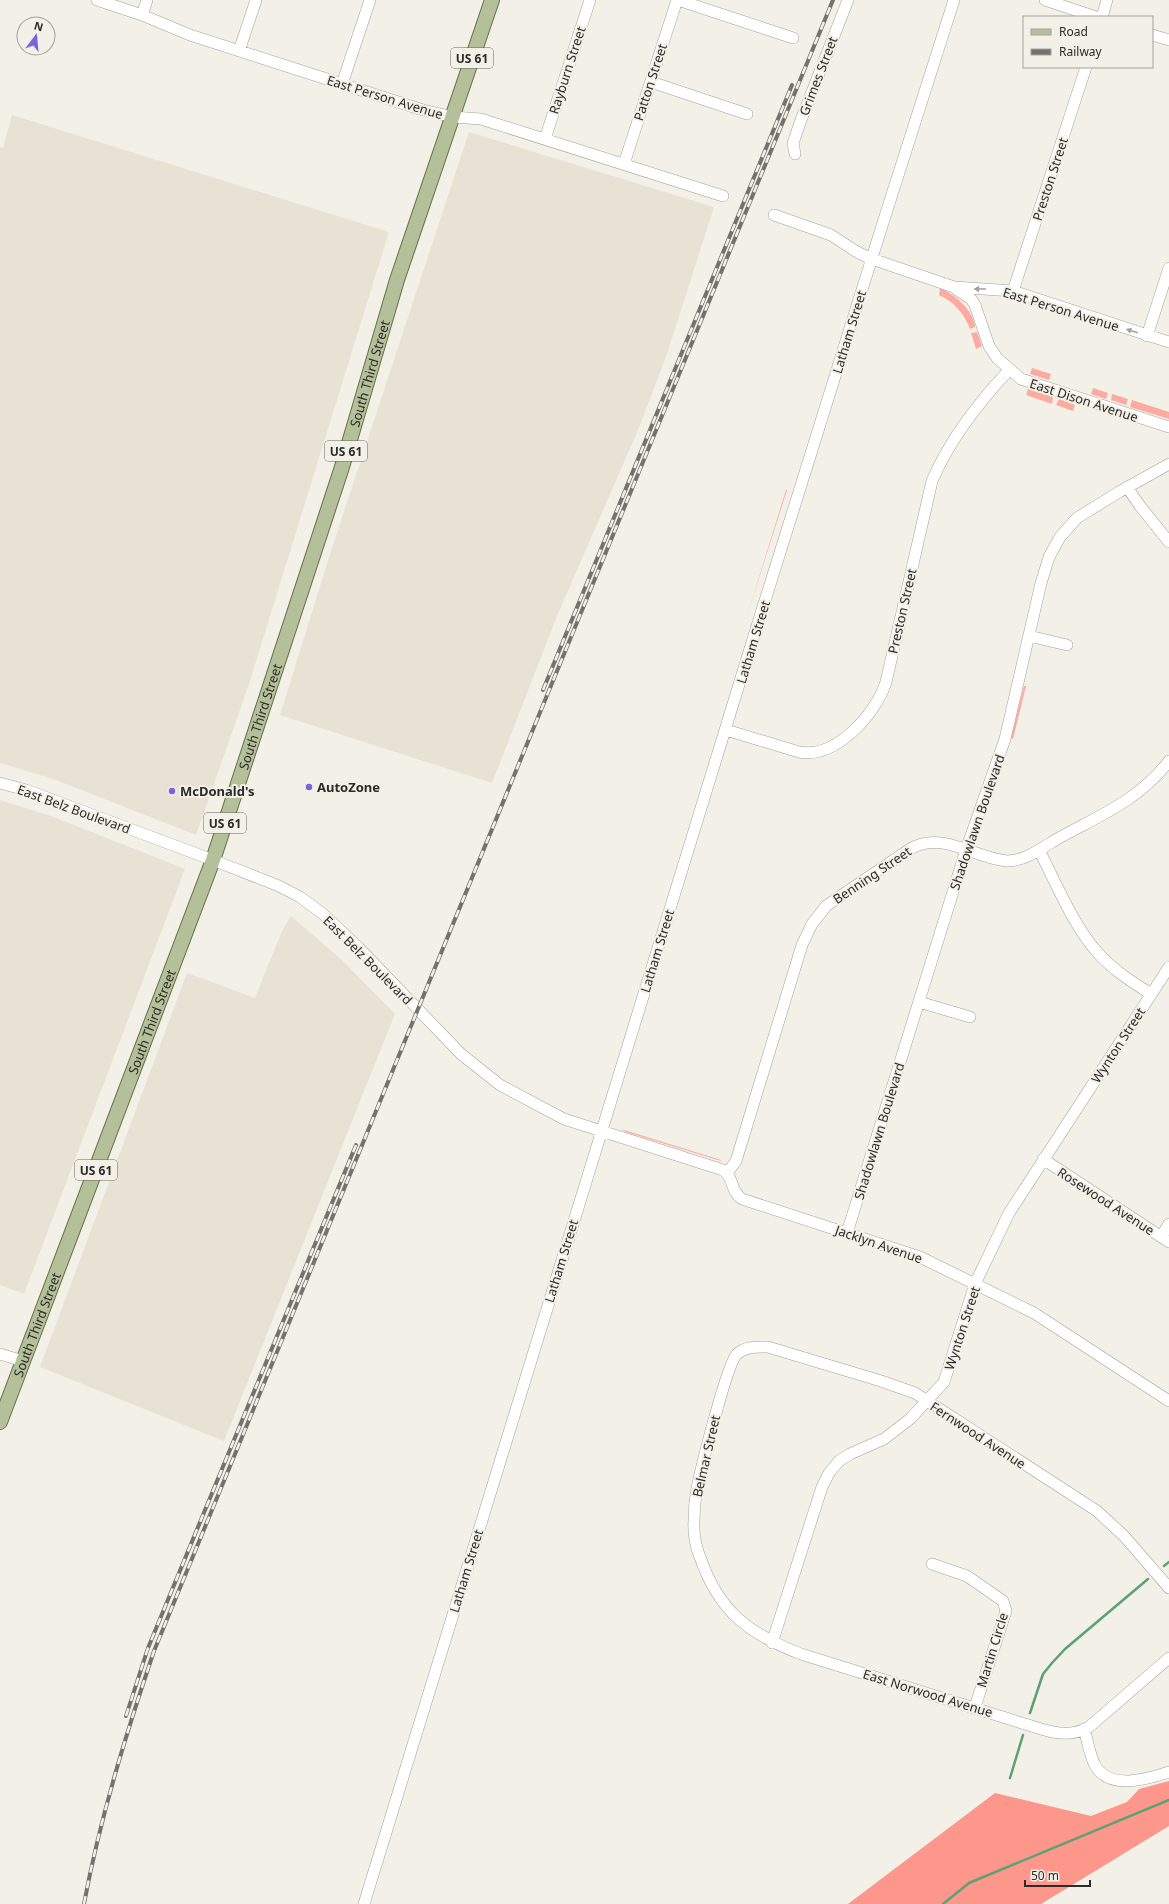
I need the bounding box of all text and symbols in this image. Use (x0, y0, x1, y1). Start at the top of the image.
north arrow (16, 16, 56, 56)
legend (1023, 16, 1153, 68)
text: N (33, 17, 45, 34)
text: Road (1059, 23, 1088, 40)
street label: Rayburn Street (544, 24, 590, 116)
street label: Grimes Street (795, 33, 841, 118)
street label: Patton Street (629, 41, 671, 123)
text: Railway (1059, 43, 1103, 60)
road number: US 61 (451, 48, 493, 68)
street label: East Person Avenue (325, 71, 445, 123)
street label: Preston Street (1028, 135, 1072, 223)
street label: East Person Avenue (1001, 283, 1121, 335)
one-way arrow (973, 286, 986, 292)
street label: Latham Street (828, 288, 870, 376)
street label: South Third Street (345, 318, 394, 429)
one-way arrow (1125, 327, 1137, 333)
street label: East Dison Avenue (1028, 374, 1140, 426)
road number: US 61 (325, 441, 367, 461)
street label: Preston Street (883, 566, 921, 655)
street label: Latham Street (732, 598, 774, 686)
street label: South Third Street (234, 661, 286, 772)
street label: Shadowlawn Boulevard (945, 752, 1009, 892)
place label: AutoZone (317, 778, 380, 796)
street label: East Belz Boulevard (15, 780, 133, 838)
place label: McDonald's (180, 782, 255, 800)
marker: AutoZone (304, 782, 314, 792)
marker: McDonald's (167, 786, 177, 796)
road number: US 61 (204, 813, 246, 833)
street label: Benning Street (829, 842, 915, 908)
street label: Latham Street (636, 907, 678, 995)
street label: East Belz Boulevard (319, 911, 417, 1009)
street label: South Third Street (124, 967, 180, 1077)
street label: Wynton Street (1087, 1003, 1149, 1086)
street label: Shadowlawn Boulevard (850, 1060, 908, 1202)
road number: US 61 (75, 1160, 117, 1180)
street label: Rosewood Avenue (1054, 1163, 1158, 1239)
street label: Latham Street (540, 1217, 582, 1305)
street label: Jacklyn Avenue (831, 1220, 925, 1267)
street label: South Third Street (9, 1270, 65, 1380)
street label: Wynton Street (940, 1284, 984, 1372)
street label: Fernwood Avenue (927, 1397, 1029, 1473)
street label: Belmar Street (688, 1413, 724, 1499)
street label: Latham Street (445, 1527, 487, 1615)
street label: Martin Circle (972, 1610, 1012, 1690)
street label: East Norwood Avenue (861, 1665, 995, 1721)
scale bar (1025, 1862, 1090, 1888)
text: 50 m (1031, 1867, 1059, 1884)

